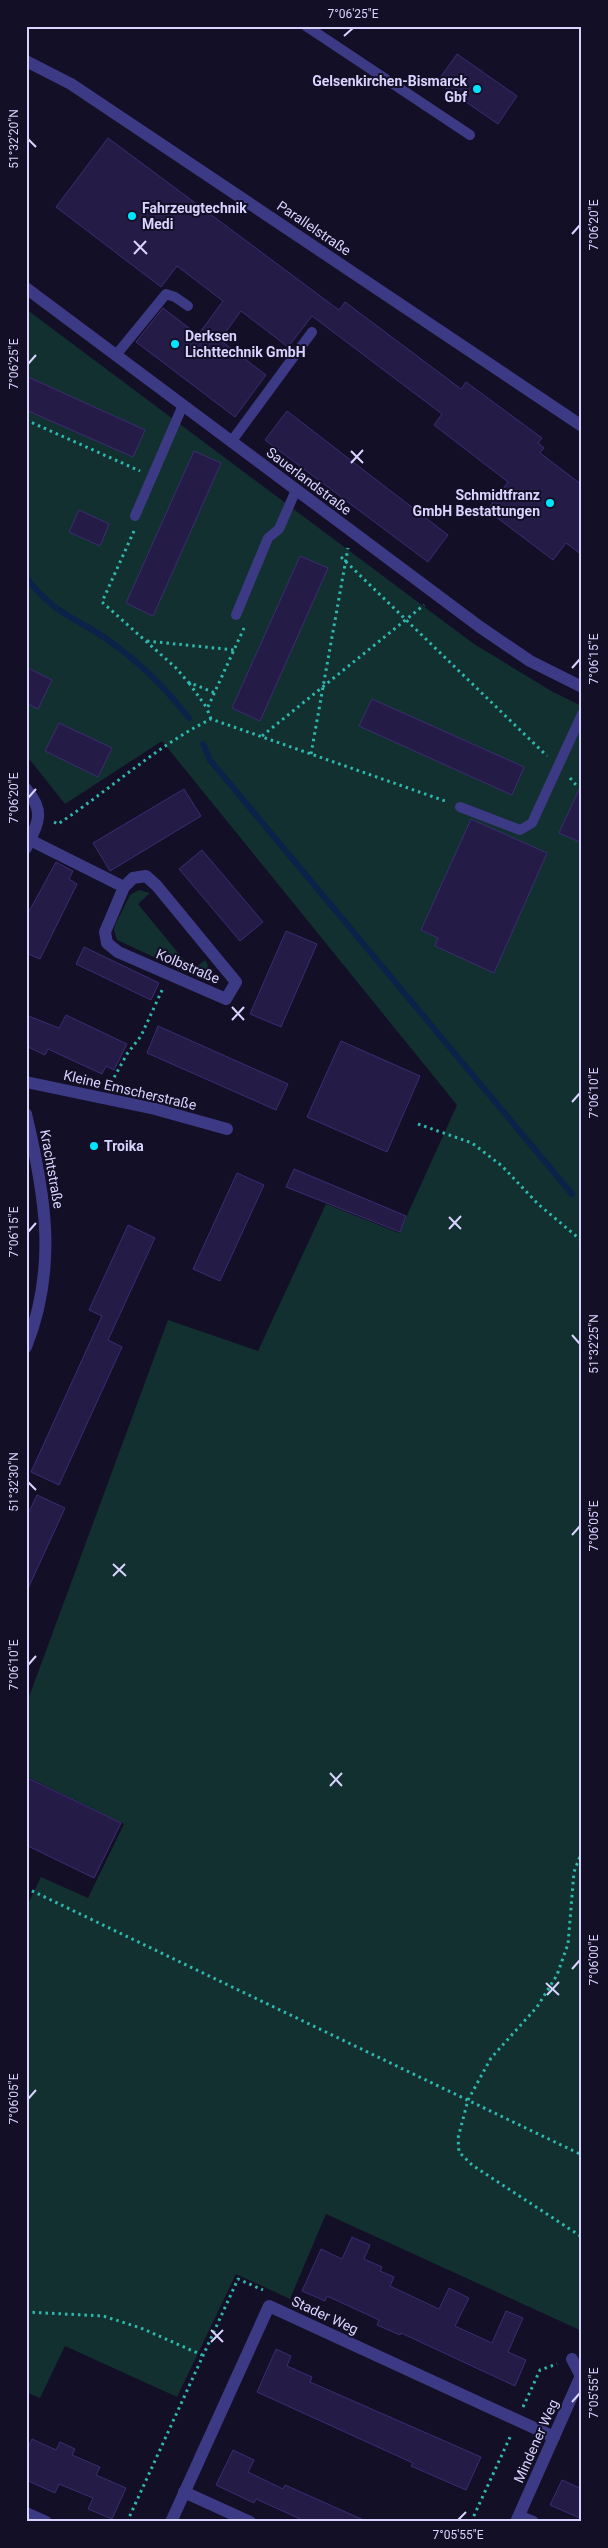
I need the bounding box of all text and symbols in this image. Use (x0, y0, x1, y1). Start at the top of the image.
text: 7°06'25"E (328, 7, 379, 21)
place label: Gelsenkirchen-Bismarck Gbf (312, 73, 468, 105)
marker: Gelsenkirchen-Bismarck Gbf (471, 83, 483, 95)
text: 51°32'20"N (7, 109, 21, 169)
street label: Parallelstraße (274, 197, 354, 259)
text: 7°06'20"E (587, 199, 601, 250)
place label: Fahrzeugtechnik Medi (142, 200, 247, 232)
marker: Fahrzeugtechnik Medi (126, 210, 138, 222)
place label: Derksen Lichttechnik GmbH (185, 328, 306, 360)
text: 7°06'25"E (7, 338, 21, 389)
marker: Derksen Lichttechnik GmbH (169, 338, 181, 350)
street label: Sauerlandstraße (263, 444, 355, 518)
place label: Schmidtfranz GmbH Bestattungen (413, 487, 540, 519)
marker: Schmidtfranz GmbH Bestattungen (544, 497, 556, 509)
text: 7°06'15"E (587, 633, 601, 684)
text: 7°06'20"E (7, 772, 21, 823)
street label: Kolbstraße (154, 945, 222, 987)
street label: Kleine Emscherstraße (62, 1067, 198, 1113)
text: 7°06'10"E (587, 1067, 601, 1118)
street label: Krachtstraße (37, 1128, 67, 1210)
place label: Troika (104, 1138, 144, 1154)
marker: Troika (88, 1140, 100, 1152)
text: 7°06'15"E (7, 1206, 21, 1257)
text: 51°32'25"N (587, 1314, 601, 1374)
text: 51°32'30"N (7, 1452, 21, 1512)
text: 7°06'05"E (587, 1500, 601, 1551)
text: 7°06'10"E (7, 1639, 21, 1690)
text: 7°06'00"E (587, 1934, 601, 1985)
text: 7°06'05"E (7, 2073, 21, 2124)
street label: Stader Weg (289, 2293, 361, 2337)
text: 7°05'55"E (587, 2367, 601, 2418)
street label: Mindener Weg (510, 2397, 562, 2485)
text: 7°05'55"E (433, 2528, 484, 2542)

